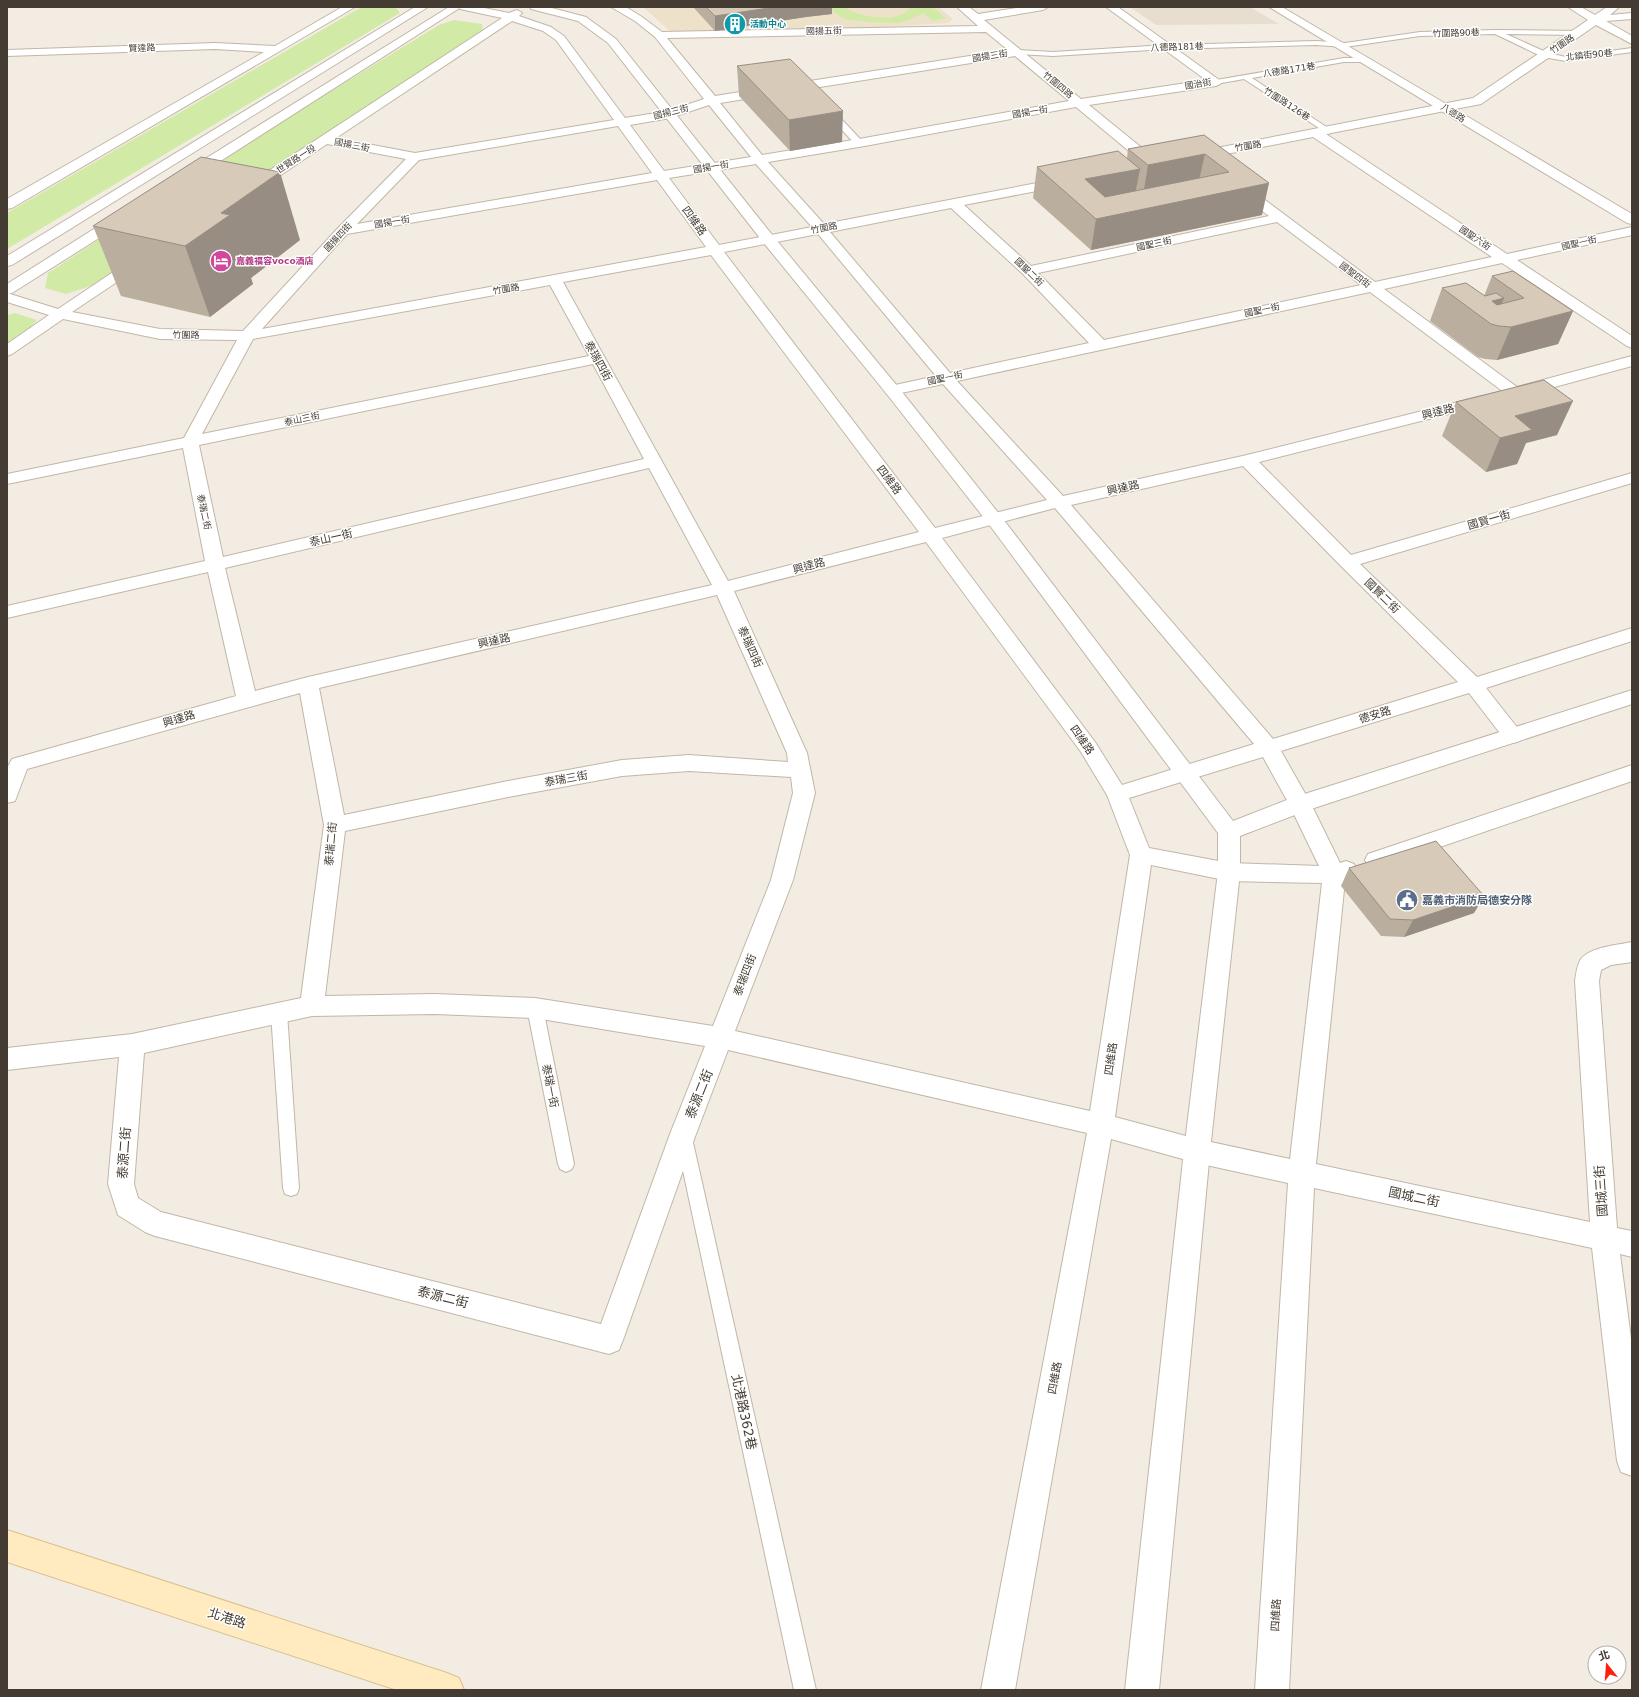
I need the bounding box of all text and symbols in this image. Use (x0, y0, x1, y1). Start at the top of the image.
building icon: 活動中心 (722, 11, 748, 37)
place label: 活動中心 (750, 19, 786, 29)
street label: 國揚五街 (806, 26, 842, 36)
street label: 竹圍路90巷 (1432, 27, 1480, 39)
street label: 竹圍路 (1548, 32, 1576, 56)
street label: 八德路181巷 (1150, 40, 1204, 53)
street label: 賢達路 (128, 43, 156, 53)
street label: 北鎮街90巷 (1565, 47, 1613, 62)
street label: 國揚三街 (971, 48, 1009, 64)
street label: 八德路171巷 (1262, 60, 1316, 79)
street label: 竹圍四路 (1041, 70, 1075, 100)
street label: 國治街 (1184, 77, 1212, 91)
street label: 竹圍路126巷 (1262, 85, 1312, 123)
street label: 八德路 (1439, 101, 1468, 124)
street label: 國揚三街 (652, 103, 690, 121)
street label: 國揚一街 (1011, 104, 1049, 120)
street label: 國揚三街 (333, 137, 371, 153)
street label: 竹圍路 (1234, 139, 1262, 153)
street label: 世賢路一段 (274, 143, 318, 175)
street label: 國揚一街 (692, 159, 730, 175)
street label: 四維路 (679, 204, 709, 238)
street label: 國揚一街 (373, 214, 411, 230)
street label: 國揚四街 (322, 220, 354, 254)
street label: 竹圍路 (810, 221, 838, 235)
street label: 國聖六街 (1457, 224, 1493, 252)
street label: 國聖一街 (1560, 234, 1598, 252)
street label: 國聖三街 (1135, 235, 1173, 253)
hotel icon: 嘉義福容voco酒店 (208, 248, 234, 274)
place label: 嘉義福容voco酒店 (236, 256, 314, 266)
street label: 國聖二街 (1013, 256, 1045, 288)
street label: 國聖四街 (1338, 260, 1372, 290)
street label: 竹圍路 (492, 282, 520, 296)
street label: 國聖一街 (1243, 301, 1281, 319)
street label: 竹圍路 (172, 330, 200, 340)
street label: 泰瑞四街 (582, 339, 614, 383)
street label: 國聖一街 (926, 369, 964, 387)
street label: 興達路 (1420, 402, 1456, 422)
street label: 泰山三街 (283, 409, 321, 428)
street label: 四維路 (874, 463, 904, 497)
street label: 興達路 (1105, 478, 1141, 498)
street label: 泰瑞二街 (195, 493, 214, 531)
street label: 國賢一街 (1466, 508, 1512, 532)
street label: 泰山一街 (308, 527, 354, 549)
street label: 興達路 (791, 555, 827, 577)
street label: 國賢二街 (1362, 576, 1402, 616)
street label: 泰瑞四街 (735, 624, 765, 670)
street label: 興達路 (476, 631, 512, 651)
street label: 德安路 (1357, 704, 1393, 726)
street label: 興達路 (161, 708, 197, 730)
street label: 四維路 (1067, 723, 1097, 757)
street label: 泰瑞三街 (543, 769, 589, 789)
street label: 泰瑞二街 (323, 822, 339, 866)
public building icon: 嘉義市消防局德安分隊 (1394, 887, 1420, 913)
place label: 嘉義市消防局德安分隊 (1422, 894, 1532, 907)
street label: 泰瑞四街 (731, 952, 759, 998)
street label: 四維路 (1102, 1042, 1120, 1076)
street label: 泰瑞一街 (539, 1063, 561, 1109)
street label: 泰源二街 (682, 1067, 716, 1121)
street label: 泰源二街 (115, 1127, 133, 1179)
street label: 國城三街 (1592, 1165, 1610, 1217)
street label: 國城二街 (1387, 1184, 1441, 1210)
street label: 泰源二街 (416, 1283, 470, 1311)
street label: 四維路 (1046, 1361, 1064, 1395)
street label: 北港路362巷 (729, 1373, 759, 1451)
street label: 四維路 (1269, 1598, 1283, 1632)
street label: 北港路 (206, 1605, 248, 1631)
north arrow (1587, 1645, 1627, 1685)
text: 北 (1597, 1648, 1611, 1664)

